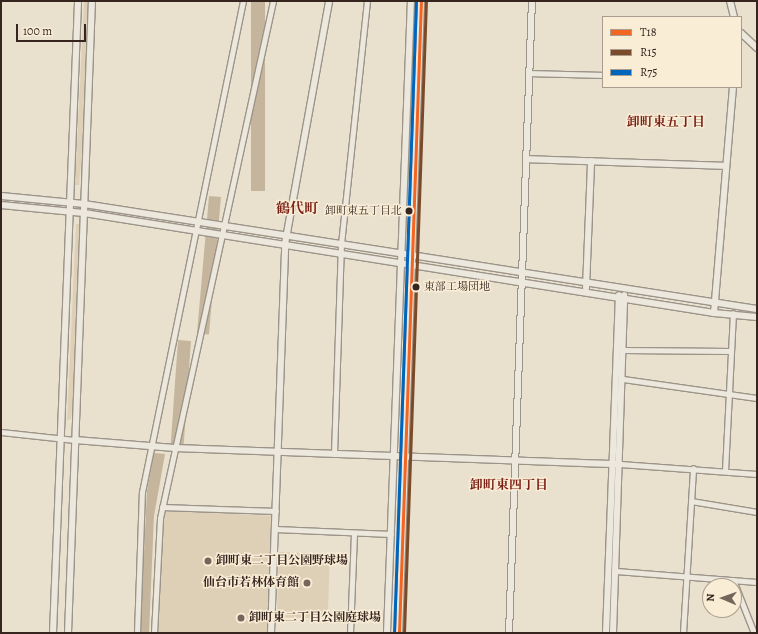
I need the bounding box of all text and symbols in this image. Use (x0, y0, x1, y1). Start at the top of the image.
scale bar (18, 16, 88, 42)
legend (602, 16, 742, 88)
text: 100 m (23, 23, 52, 39)
text: T18 (640, 24, 656, 40)
text: R15 (640, 44, 657, 60)
text: R75 (640, 64, 658, 80)
district label: 卸町東五丁目 (627, 114, 705, 130)
district label: 鶴代町 (276, 201, 318, 217)
place label: 卸町東五丁目北 (325, 204, 402, 218)
marker: 卸町東五丁目北 (404, 206, 414, 216)
place label: 東部工場団地 (424, 280, 490, 294)
marker: 東部工場団地 (411, 282, 421, 292)
district label: 卸町東四丁目 (470, 477, 548, 493)
place label: 卸町東二丁目公園野球場 (216, 554, 348, 568)
marker: 卸町東二丁目公園野球場 (203, 556, 213, 566)
place label: 仙台市若林体育館 (203, 576, 299, 590)
marker: 仙台市若林体育館 (302, 578, 312, 588)
north arrow (702, 578, 742, 618)
text: N (703, 593, 718, 602)
place label: 卸町東二丁目公園庭球場 (249, 611, 381, 625)
marker: 卸町東二丁目公園庭球場 (236, 613, 246, 623)

